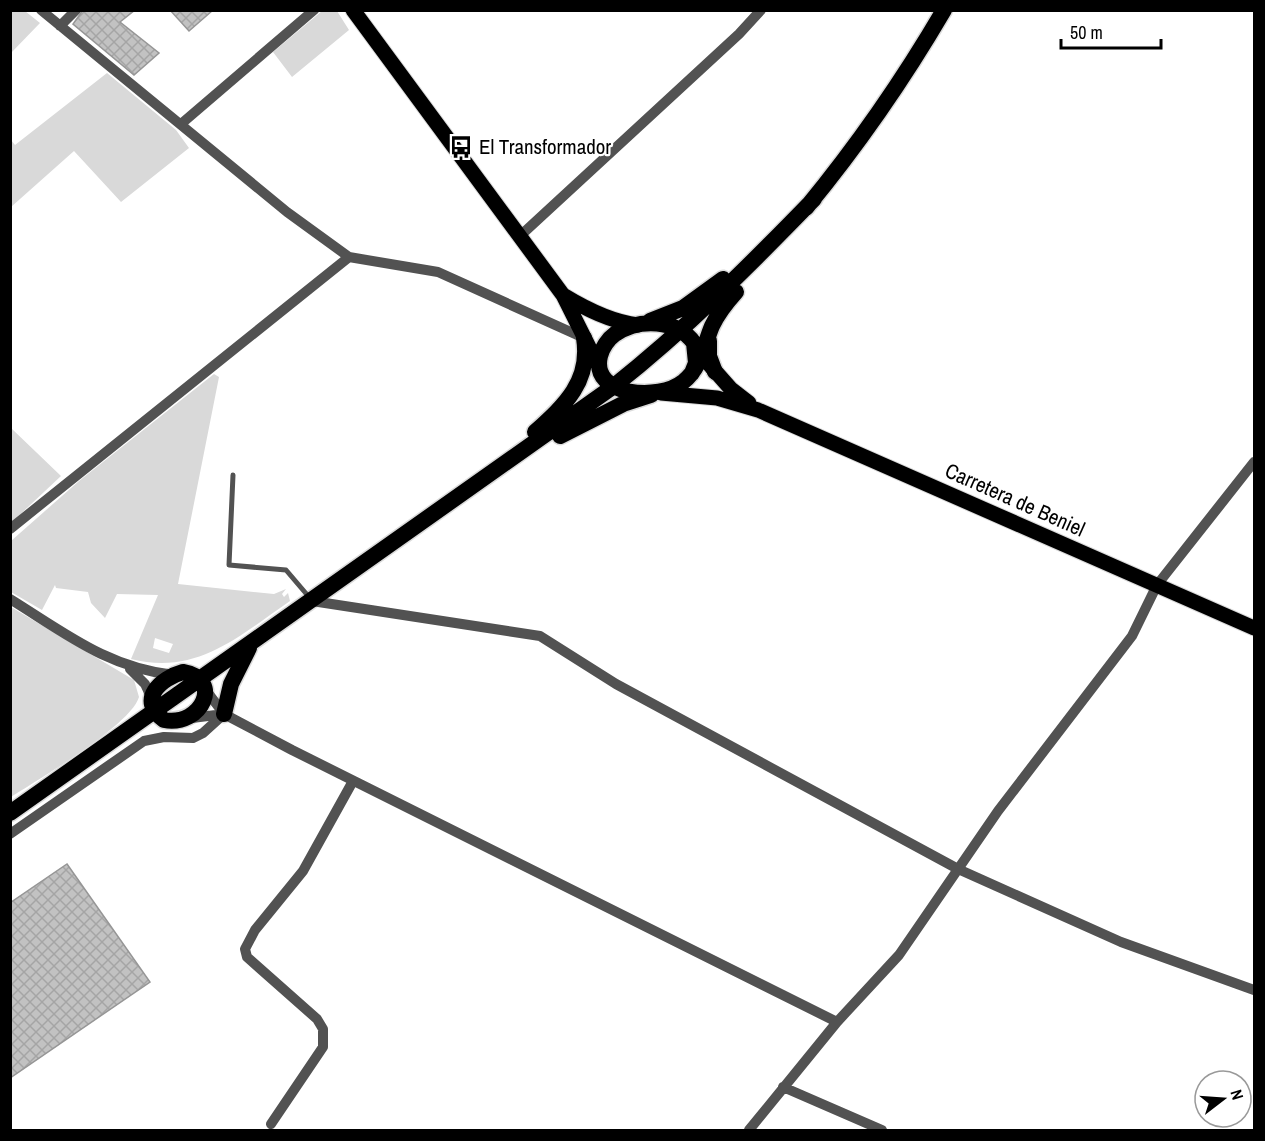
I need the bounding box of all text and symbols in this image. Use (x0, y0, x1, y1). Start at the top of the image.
scale bar (1061, 12, 1162, 50)
text: 50 m (1070, 20, 1103, 45)
place label: El Transformador (479, 132, 611, 161)
bus stop icon: El Transformador (448, 134, 474, 160)
street label: Carretera de Beniel (941, 456, 1090, 543)
north arrow (1193, 1069, 1253, 1129)
text: N (1225, 1087, 1249, 1102)

